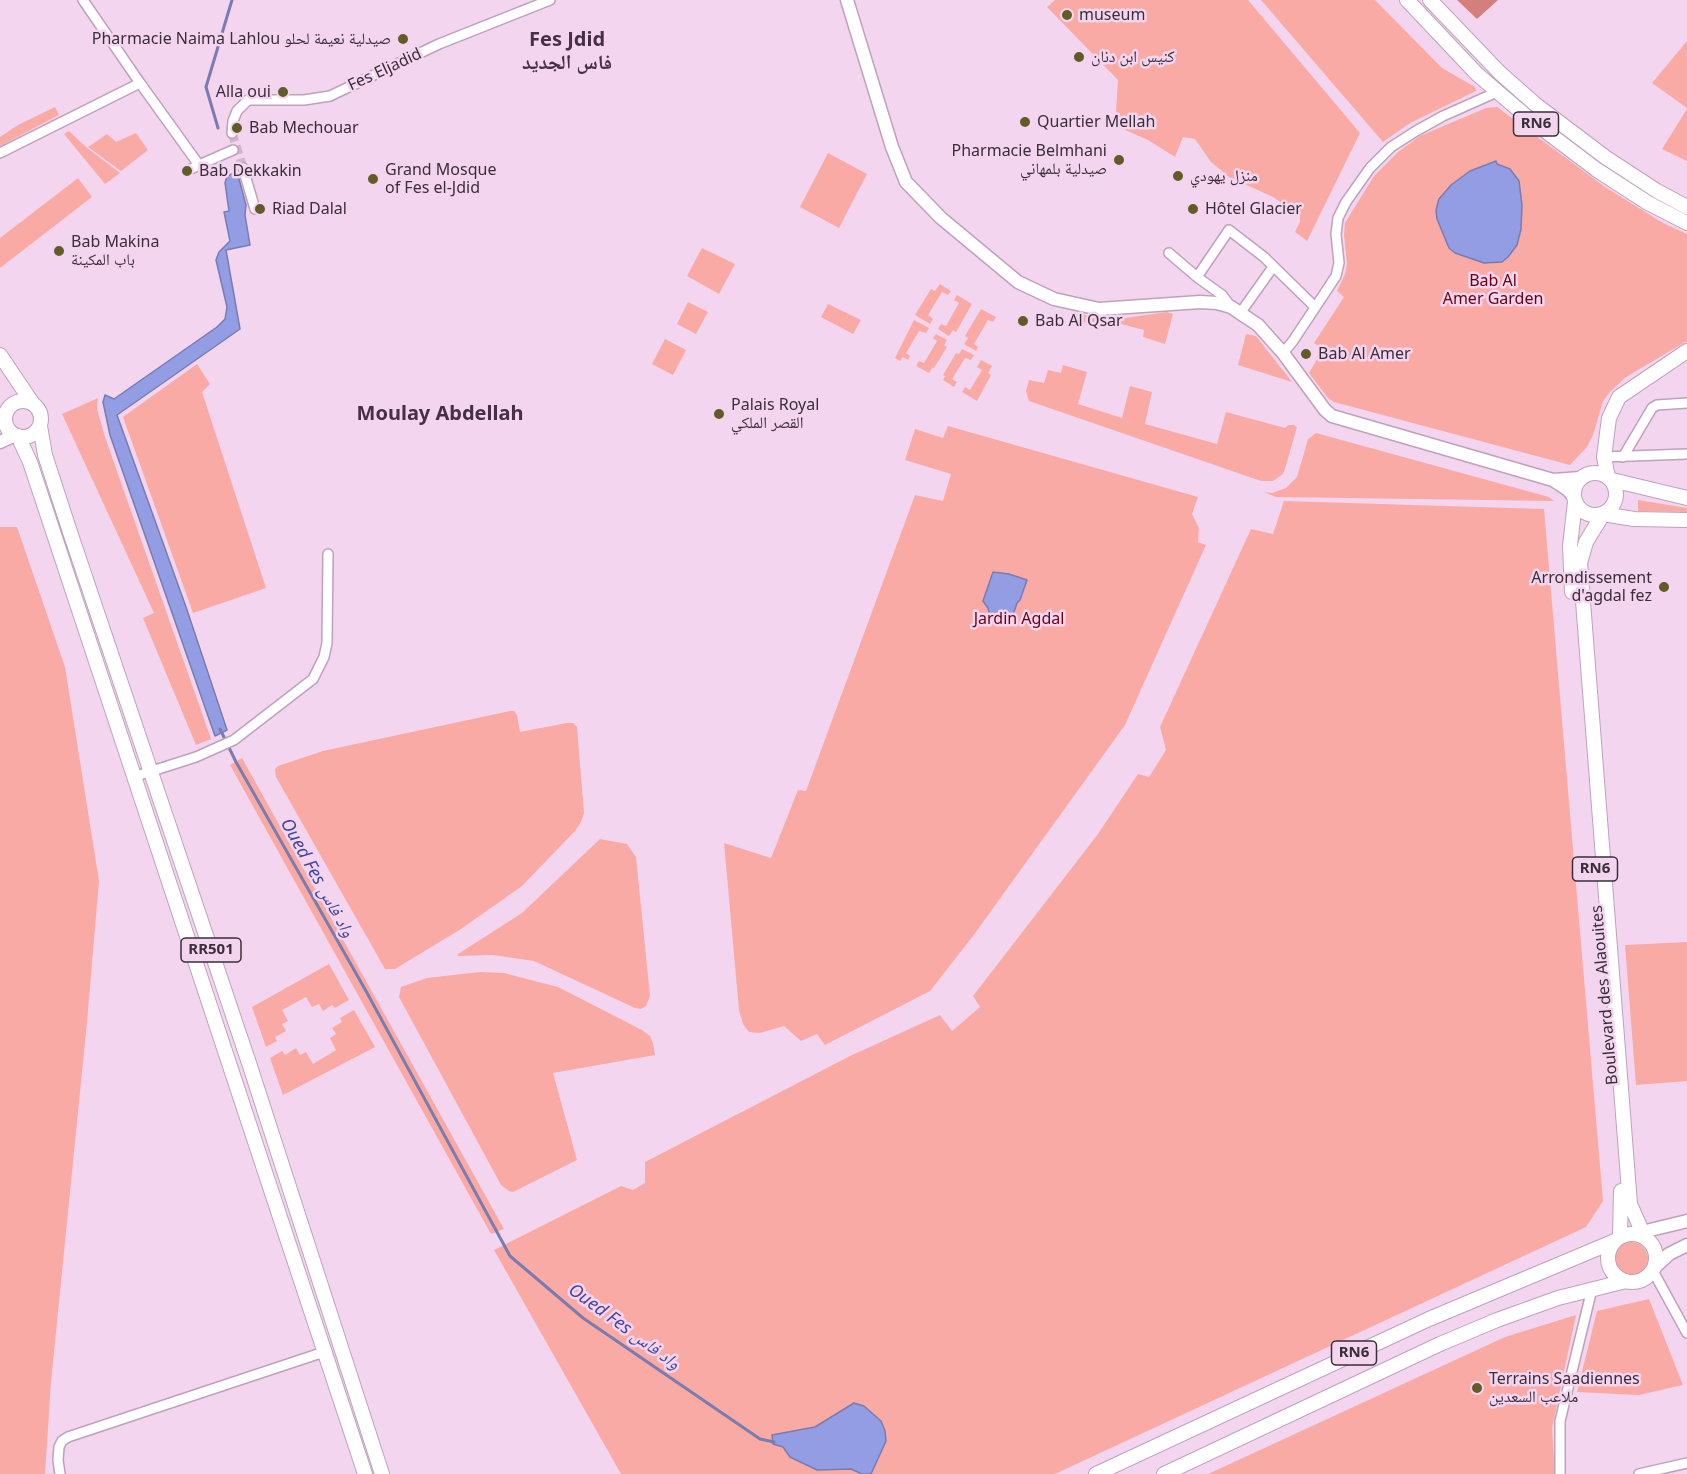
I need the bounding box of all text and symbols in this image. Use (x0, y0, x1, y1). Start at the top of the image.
place label: museum (1079, 5, 1145, 25)
marker: museum (1060, 8, 1074, 22)
district label: Fes Jdid فاس الجديد (522, 28, 612, 75)
place label: Pharmacie Naima Lahlou صيدلية نعيمة لحلو (92, 29, 391, 49)
marker: Pharmacie Naima Lahlou صيدلية نعيمة لحلو (396, 32, 410, 46)
street label: Fes Eljadid (345, 45, 425, 95)
place label: كنيس ابن دنان (1091, 47, 1175, 67)
marker: كنيس ابن دنان (1072, 50, 1086, 64)
place label: Alla oui (216, 82, 271, 102)
marker: Alla oui (276, 85, 290, 99)
place label: Quartier Mellah (1037, 112, 1155, 132)
road number: RN6 (1514, 112, 1558, 136)
marker: Quartier Mellah (1018, 115, 1032, 129)
place label: Bab Mechouar (249, 118, 359, 138)
marker: Bab Mechouar (230, 121, 244, 135)
place label: Pharmacie Belmhani صيدلية بلمهاني (952, 141, 1107, 179)
marker: Pharmacie Belmhani صيدلية بلمهاني (1112, 153, 1126, 167)
place label: Grand Mosque of Fes el-Jdid (385, 160, 496, 198)
place label: Bab Dekkakin (199, 161, 302, 181)
marker: Bab Dekkakin (180, 164, 194, 178)
place label: منزل يهودي (1190, 166, 1258, 186)
marker: منزل يهودي (1171, 169, 1185, 183)
marker: Grand Mosque of Fes el-Jdid (366, 172, 380, 186)
place label: Riad Dalal (272, 199, 347, 219)
place label: Hôtel Glacier (1205, 199, 1302, 219)
marker: Riad Dalal (253, 202, 267, 216)
marker: Hôtel Glacier (1186, 202, 1200, 216)
place label: Bab Makina باب المكينة (71, 232, 159, 270)
marker: Bab Makina باب المكينة (52, 244, 66, 258)
park label: Bab Al Amer Garden (1443, 271, 1543, 309)
place label: Bab Al Qsar (1035, 311, 1123, 331)
marker: Bab Al Qsar (1016, 314, 1030, 328)
place label: Bab Al Amer (1318, 344, 1411, 364)
marker: Bab Al Amer (1299, 347, 1313, 361)
place label: Palais Royal القصر الملكي (731, 395, 819, 433)
district label: Moulay Abdellah (357, 402, 523, 426)
marker: Palais Royal القصر الملكي (712, 407, 726, 421)
place label: Arrondissement d'agdal fez (1531, 568, 1652, 606)
marker: Arrondissement d'agdal fez (1657, 580, 1671, 594)
park label: Jardin Agdal (974, 609, 1064, 629)
water label: Oued Fes واد فاس (275, 815, 359, 941)
road number: RN6 (1572, 857, 1618, 881)
street label: Boulevard des Alaouites (1588, 904, 1622, 1086)
road number: RR501 (181, 938, 241, 962)
water label: Oued Fes واد فاس (564, 1279, 684, 1375)
road number: RN6 (1332, 1341, 1376, 1365)
place label: Terrains Saadiennes ملاعب السعدين (1489, 1369, 1640, 1407)
marker: Terrains Saadiennes ملاعب السعدين (1470, 1381, 1484, 1395)

